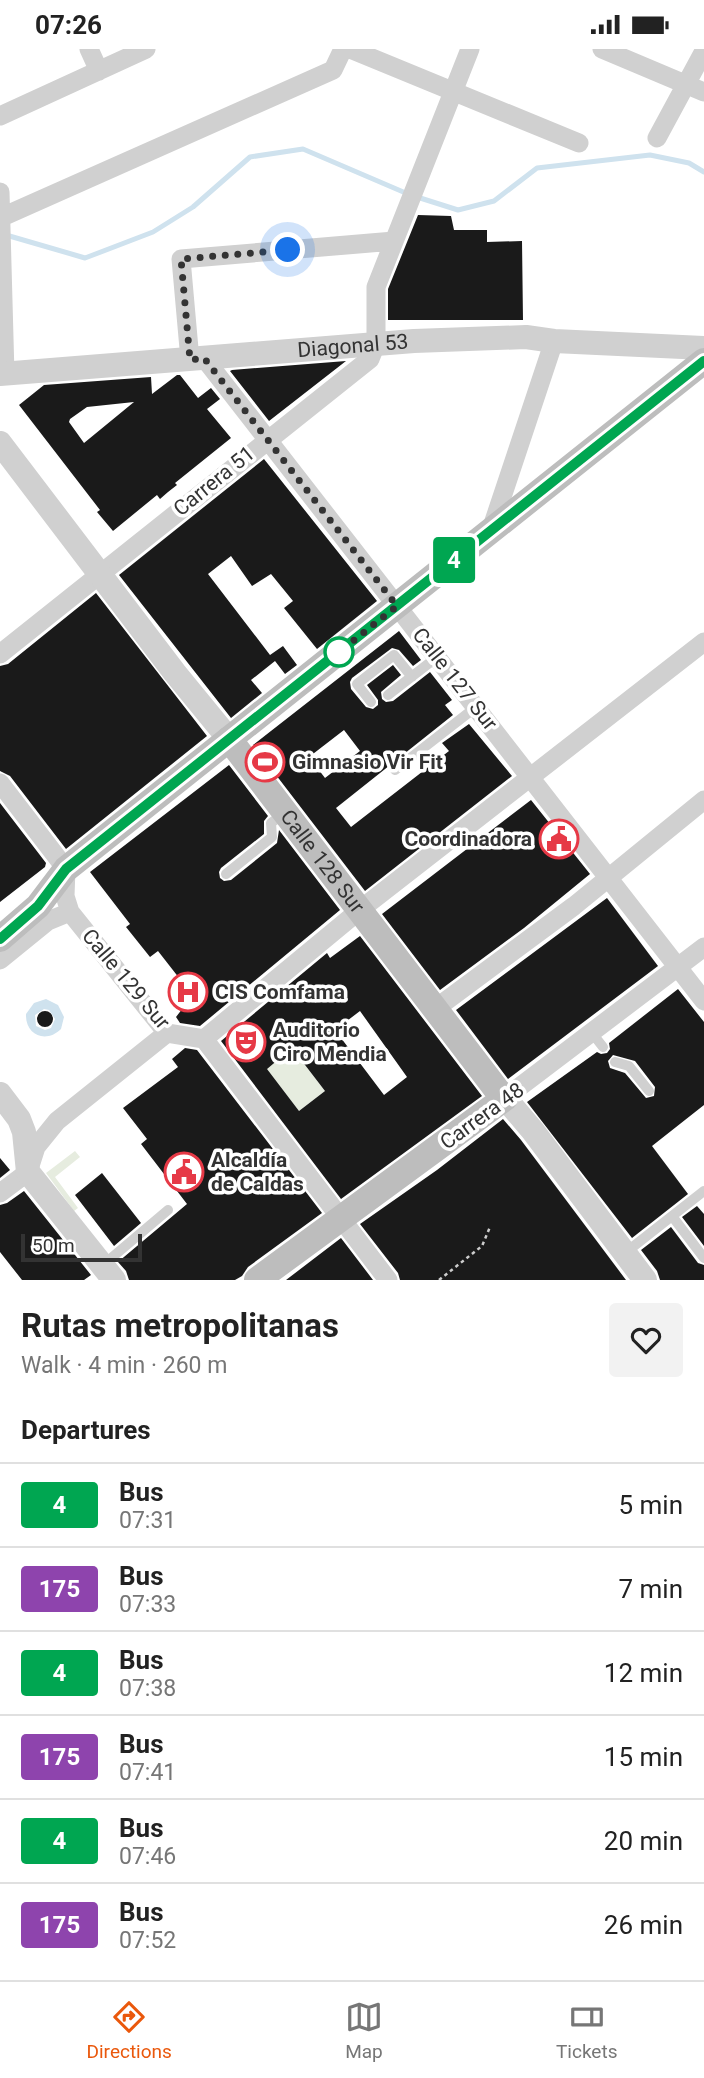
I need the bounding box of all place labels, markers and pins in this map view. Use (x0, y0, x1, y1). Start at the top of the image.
unlabelled marker (324, 637, 354, 667)
sports icon: Gimnasio Vir Fit (244, 741, 286, 783)
place label: Gimnasio Vir Fit (292, 750, 443, 774)
public building icon: Coordinadora (538, 818, 580, 860)
place label: Coordinadora (404, 827, 532, 851)
hospital icon: CIS Comfama (167, 971, 209, 1013)
place label: CIS Comfama (215, 980, 345, 1004)
place label: Auditorio Ciro Mendia (273, 1018, 387, 1066)
theatre icon: Auditorio Ciro Mendia (225, 1021, 267, 1063)
place label: Alcaldía de Caldas (211, 1148, 304, 1196)
public building icon: Alcaldía de Caldas (163, 1151, 205, 1193)

